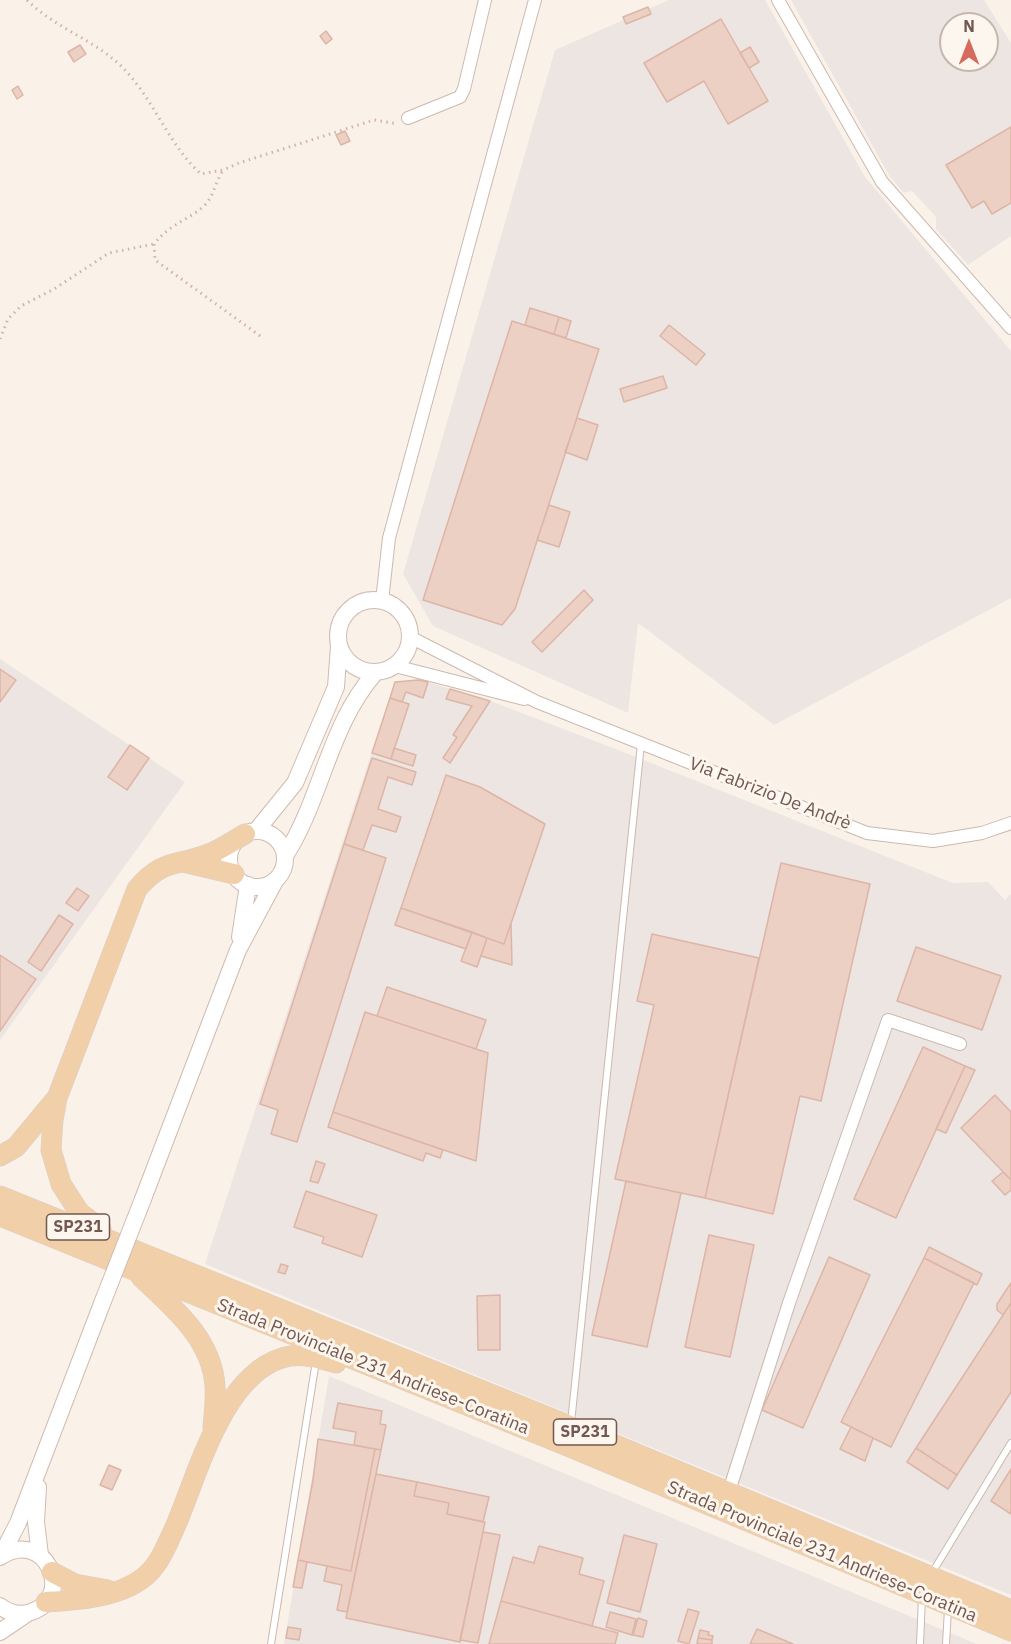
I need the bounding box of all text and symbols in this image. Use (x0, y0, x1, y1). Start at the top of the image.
north arrow (939, 12, 999, 72)
text: N (963, 16, 975, 36)
street label: Via Fabrizio De Andrè (686, 753, 854, 835)
road number: SP231 (46, 1214, 110, 1240)
street label: Strada Provinciale 231 Andriese-Coratina (214, 1294, 532, 1440)
road number: SP231 (554, 1419, 616, 1445)
street label: Strada Provinciale 231 Andriese-Coratina (664, 1477, 980, 1627)

